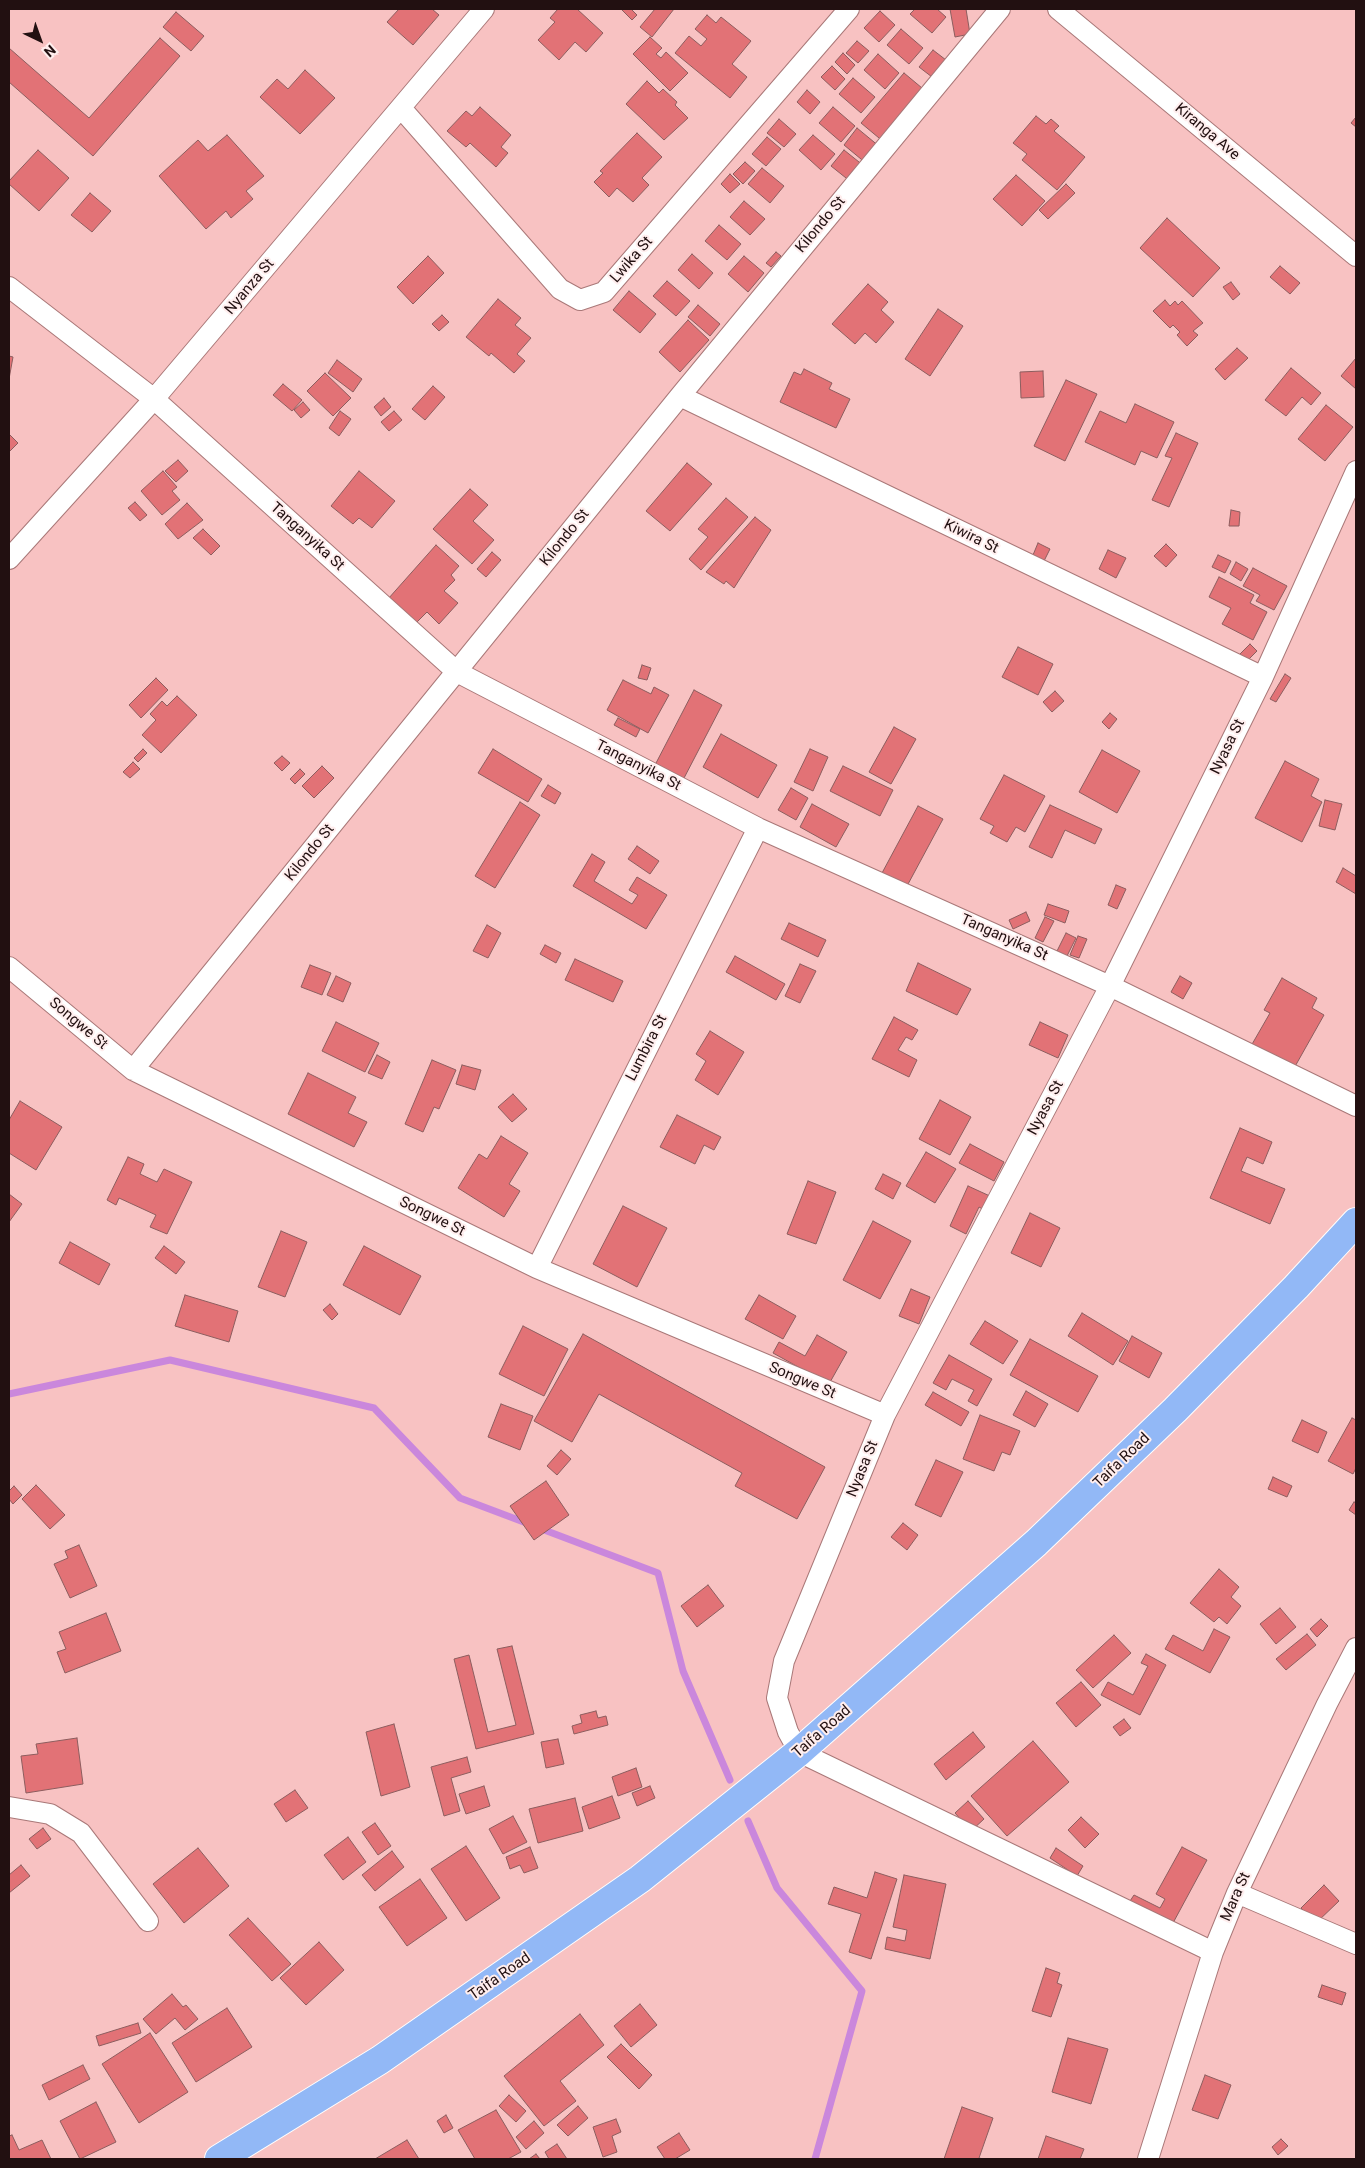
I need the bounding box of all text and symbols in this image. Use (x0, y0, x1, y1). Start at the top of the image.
north arrow (15, 15, 65, 65)
text: N (41, 42, 59, 60)
street label: Kiranga Ave (1171, 100, 1243, 164)
street label: Kilondo St (792, 193, 850, 257)
street label: Lwika St (607, 233, 657, 287)
street label: Nyanza St (221, 255, 279, 319)
street label: Tanganyika St (266, 499, 348, 575)
street label: Kilondo St (537, 506, 593, 570)
street label: Kiwira St (941, 516, 1001, 558)
street label: Nyasa St (1207, 716, 1249, 778)
street label: Tanganyika St (592, 737, 684, 795)
street label: Kilondo St (282, 821, 338, 885)
street label: Tanganyika St (958, 911, 1050, 965)
street label: Songwe St (45, 994, 111, 1054)
street label: Lumbira St (623, 1012, 671, 1084)
street label: Nyasa St (1024, 1078, 1068, 1138)
street label: Songwe St (396, 1193, 468, 1241)
street label: Songwe St (766, 1359, 838, 1403)
street label: Taifa Road (1090, 1430, 1154, 1492)
street label: Nyasa St (844, 1438, 882, 1500)
street label: Taifa Road (789, 1702, 855, 1762)
street label: Mara St (1217, 1870, 1255, 1924)
street label: Taifa Road (466, 1949, 534, 2005)

